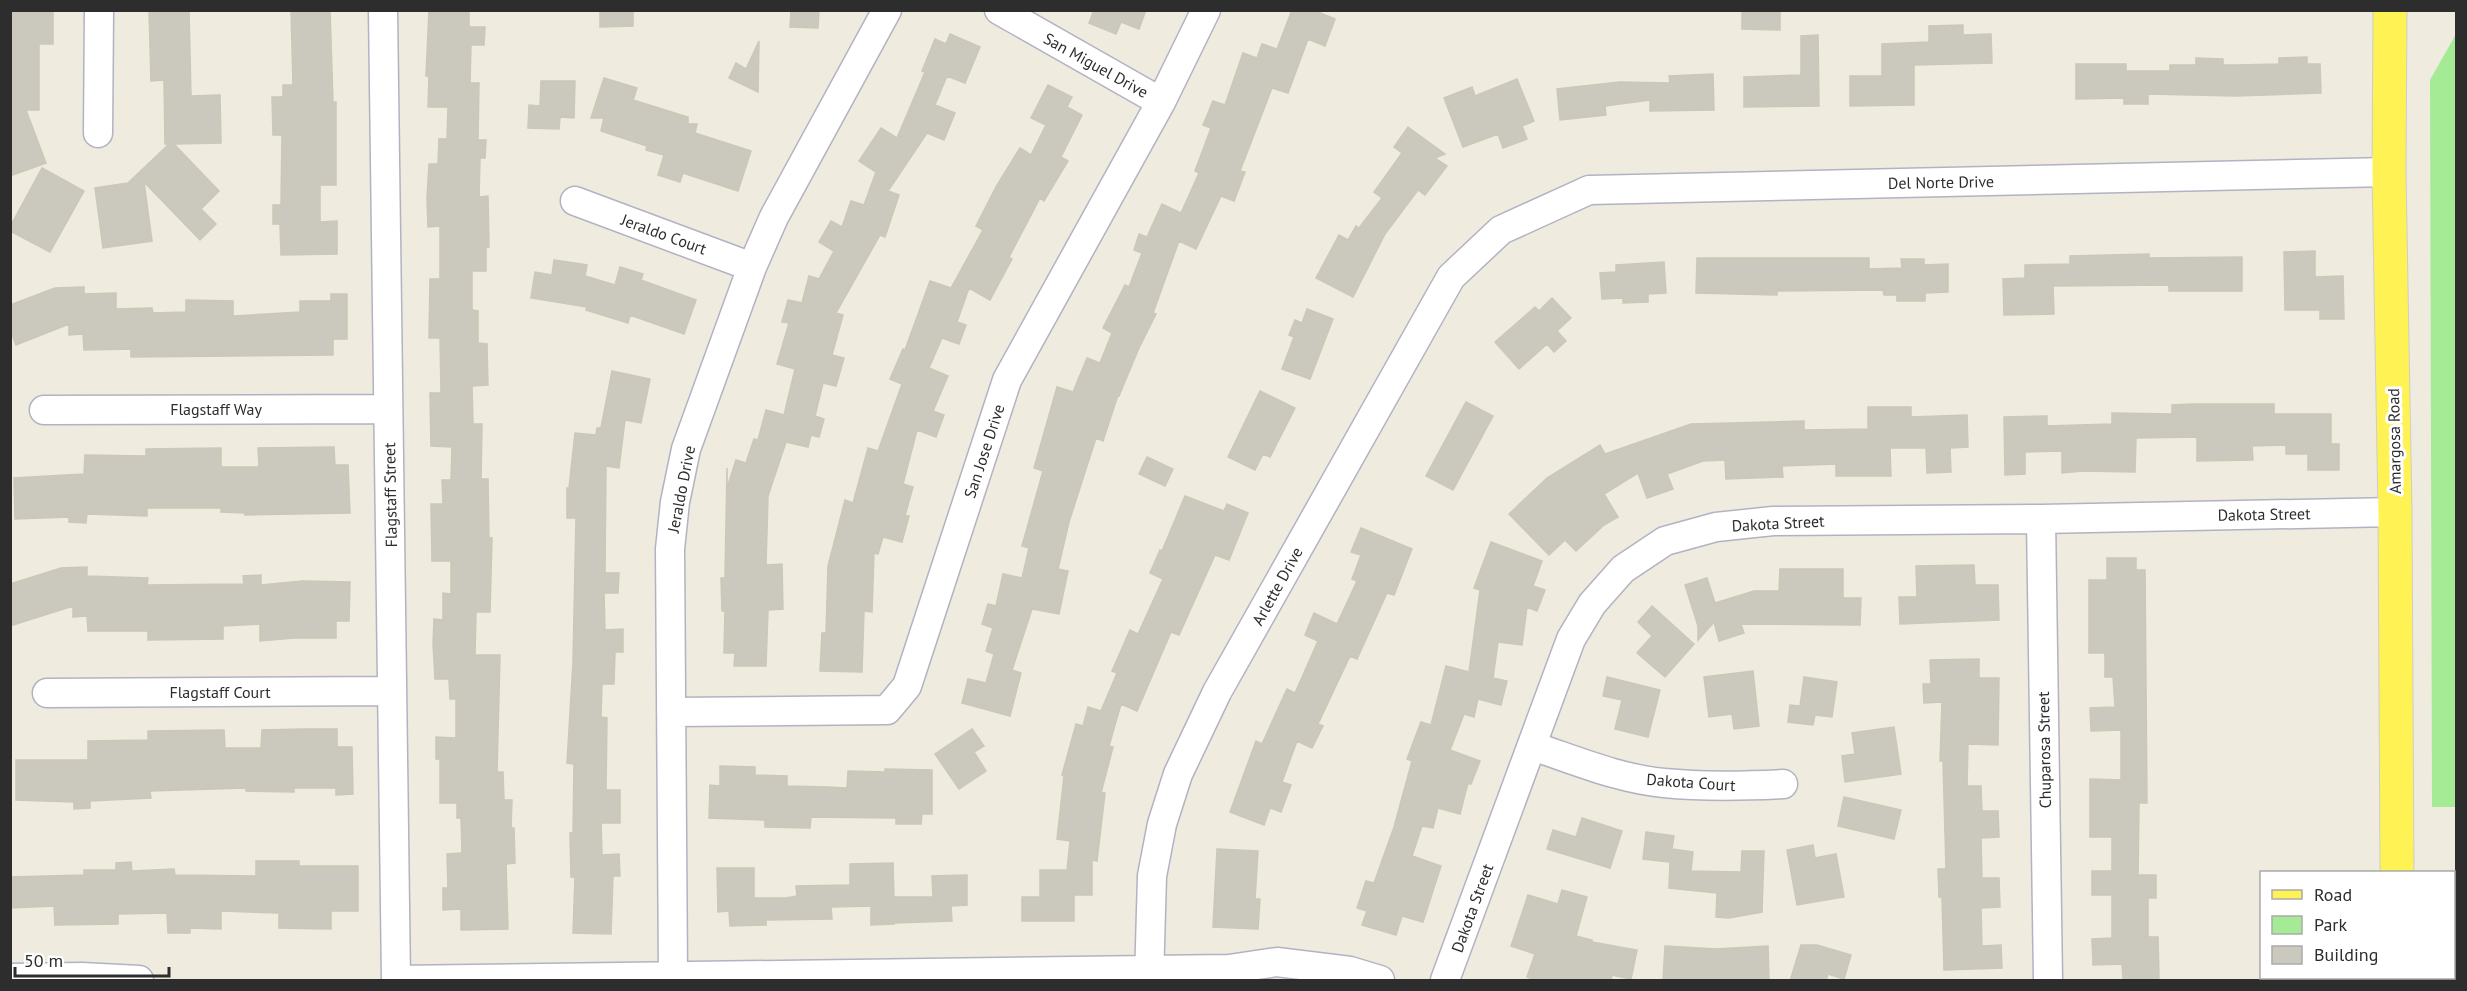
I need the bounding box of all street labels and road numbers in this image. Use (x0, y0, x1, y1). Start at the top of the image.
street label: San Miguel Drive (1040, 28, 1152, 102)
street label: Del Norte Drive (1888, 171, 1994, 193)
street label: Jeraldo Court (618, 209, 710, 259)
street label: Amargosa Road (2383, 388, 2405, 494)
street label: Flagstaff Way (170, 399, 262, 419)
street label: San Jose Drive (959, 401, 1009, 501)
street label: Flagstaff Street (379, 442, 401, 548)
street label: Jeraldo Drive (663, 444, 699, 535)
street label: Dakota Street (2217, 503, 2311, 525)
street label: Dakota Street (1731, 511, 1826, 535)
street label: Arlette Drive (1247, 543, 1307, 629)
street label: Flagstaff Court (169, 682, 271, 702)
street label: Chuparosa Street (2033, 691, 2055, 809)
street label: Dakota Court (1646, 769, 1737, 795)
street label: Dakota Street (1447, 860, 1497, 955)

